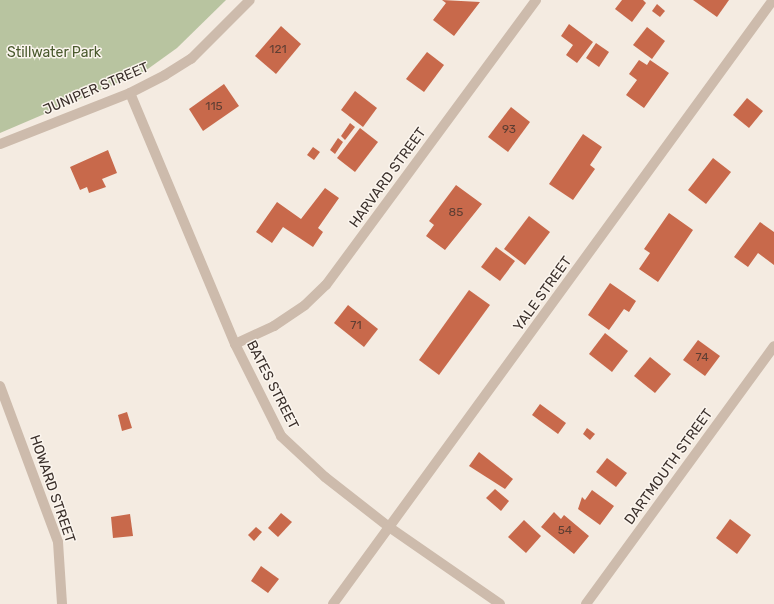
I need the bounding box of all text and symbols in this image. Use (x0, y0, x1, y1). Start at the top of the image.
house number: 121 (269, 43, 287, 57)
park label: Stillwater Park (7, 45, 101, 61)
street label: JUNIPER STREET (41, 59, 151, 119)
house number: 115 (205, 100, 223, 114)
house number: 93 (502, 123, 516, 137)
street label: HARVARD STREET (346, 125, 430, 231)
house number: 85 (449, 206, 463, 220)
street label: YALE STREET (510, 253, 576, 335)
house number: 71 (350, 319, 362, 333)
street label: BATES STREET (242, 338, 302, 432)
house number: 74 (695, 351, 709, 365)
street label: DARTMOUTH STREET (621, 406, 717, 528)
street label: HOWARD STREET (26, 433, 78, 545)
house number: 54 (558, 524, 572, 538)

